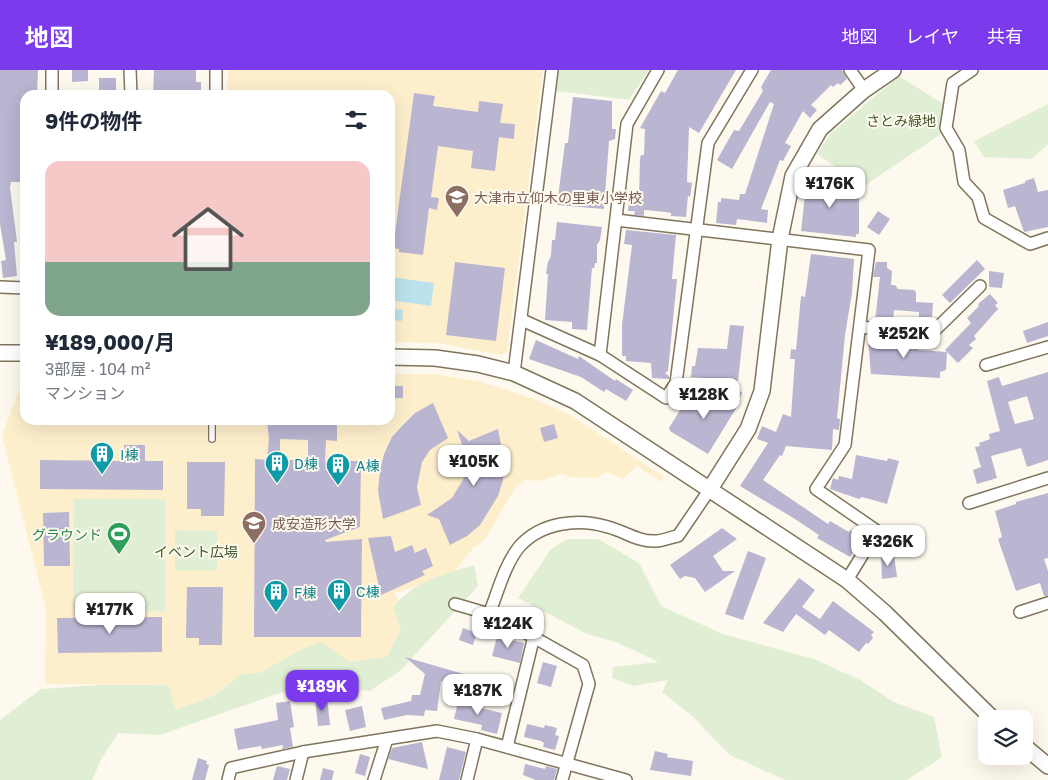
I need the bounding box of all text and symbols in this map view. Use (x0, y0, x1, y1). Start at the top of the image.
text: 地図 (25, 22, 73, 51)
text: 地図 (842, 25, 878, 47)
text: レイヤ (906, 25, 959, 47)
text: 共有 (987, 25, 1023, 47)
icon: filters (342, 106, 370, 134)
text: 9件の物件 (45, 108, 142, 134)
park label: さとみ緑地 (866, 112, 936, 129)
pin: ¥176K (795, 166, 865, 209)
text: ¥176K (805, 173, 855, 193)
school or university icon: 大津市立仰木の里東小学校 (444, 184, 470, 218)
place label: 大津市立仰木の里東小学校 (474, 189, 642, 206)
icon: home (163, 194, 253, 284)
pin: ¥252K (869, 316, 939, 359)
text: ¥252K (878, 323, 930, 343)
text: ¥189,000/月 (45, 329, 175, 355)
text: 3部屋 · 104 m² (45, 359, 151, 379)
pin: ¥128K (669, 378, 739, 420)
text: マンション (45, 383, 125, 403)
text: ¥128K (679, 384, 729, 404)
building icon: I棟 (89, 441, 115, 475)
pin: ¥105K (439, 444, 509, 487)
place label: I棟 (120, 446, 138, 463)
building icon: D棟 (264, 450, 290, 484)
text: ¥105K (449, 451, 499, 471)
building icon: A棟 (325, 452, 351, 486)
place label: D棟 (294, 455, 318, 472)
place label: A棟 (356, 457, 379, 474)
school or university icon: 成安造形大学 (241, 510, 267, 544)
place label: 成安造形大学 (272, 515, 356, 532)
sports icon: グラウンド (106, 521, 132, 555)
pin: ¥326K (853, 524, 923, 567)
place label: グラウンド (32, 526, 102, 543)
text: ¥326K (862, 531, 914, 551)
park label: イベント広場 (154, 543, 238, 560)
building icon: C棟 (326, 578, 352, 612)
building icon: F棟 (263, 579, 289, 613)
place label: C棟 (356, 583, 380, 600)
place label: F棟 (294, 584, 316, 601)
pin: ¥177K (75, 592, 145, 635)
text: ¥177K (86, 599, 134, 619)
pin: ¥124K (473, 606, 543, 649)
text: ¥124K (483, 613, 533, 633)
pin: ¥189K (287, 670, 357, 712)
pin: ¥187K (443, 674, 513, 716)
text: ¥189K (297, 676, 347, 696)
text: ¥187K (453, 680, 503, 700)
map controls (978, 710, 1033, 765)
button: layers (978, 710, 1033, 765)

